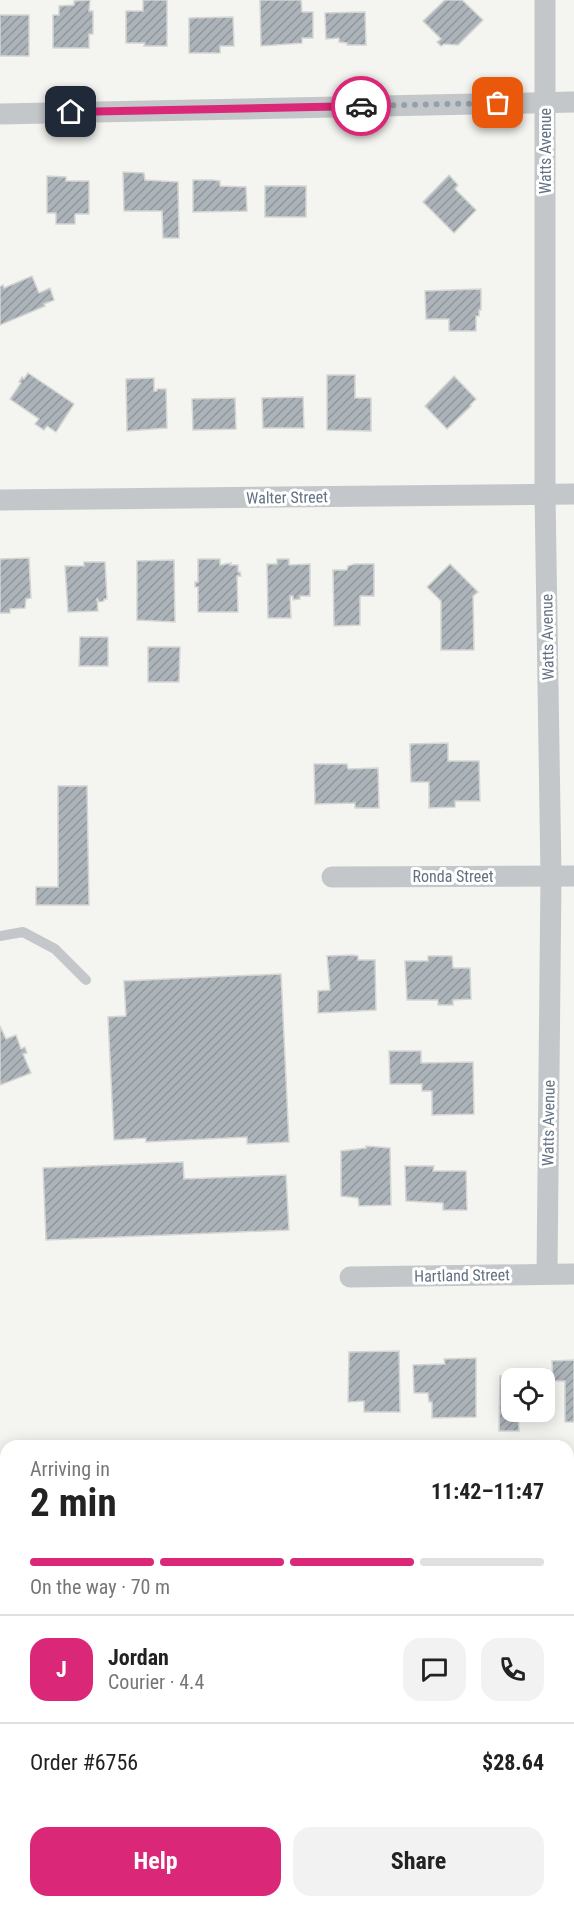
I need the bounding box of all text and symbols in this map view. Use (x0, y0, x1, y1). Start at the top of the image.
courier (331, 76, 391, 136)
pin (472, 77, 523, 128)
pin (45, 86, 96, 137)
icon: bag (481, 86, 514, 119)
icon: car (345, 90, 378, 123)
icon: home (54, 95, 87, 128)
street label: Watts Avenue (536, 108, 555, 194)
street label: Walter Street (246, 487, 328, 508)
street label: Watts Avenue (537, 594, 558, 680)
street label: Ronda Street (412, 867, 494, 886)
street label: Watts Avenue (538, 1080, 559, 1166)
street label: Hartland Street (414, 1265, 510, 1286)
map controls (501, 1368, 555, 1422)
button: locate (501, 1368, 555, 1422)
text: Arriving in (30, 1457, 110, 1481)
text: 11:42–11:47 (431, 1479, 544, 1504)
text: 2 min (30, 1480, 117, 1526)
text: On the way · 70 m (30, 1575, 170, 1599)
button: chat (403, 1638, 466, 1701)
button: phone (481, 1638, 544, 1701)
text: Jordan (108, 1645, 169, 1670)
text: J (56, 1657, 67, 1682)
text: Courier · 4.4 (108, 1670, 204, 1694)
text: Order #6756 (30, 1750, 138, 1775)
text: $28.64 (482, 1750, 544, 1775)
button: Help (30, 1827, 281, 1896)
button: Share (293, 1827, 544, 1896)

